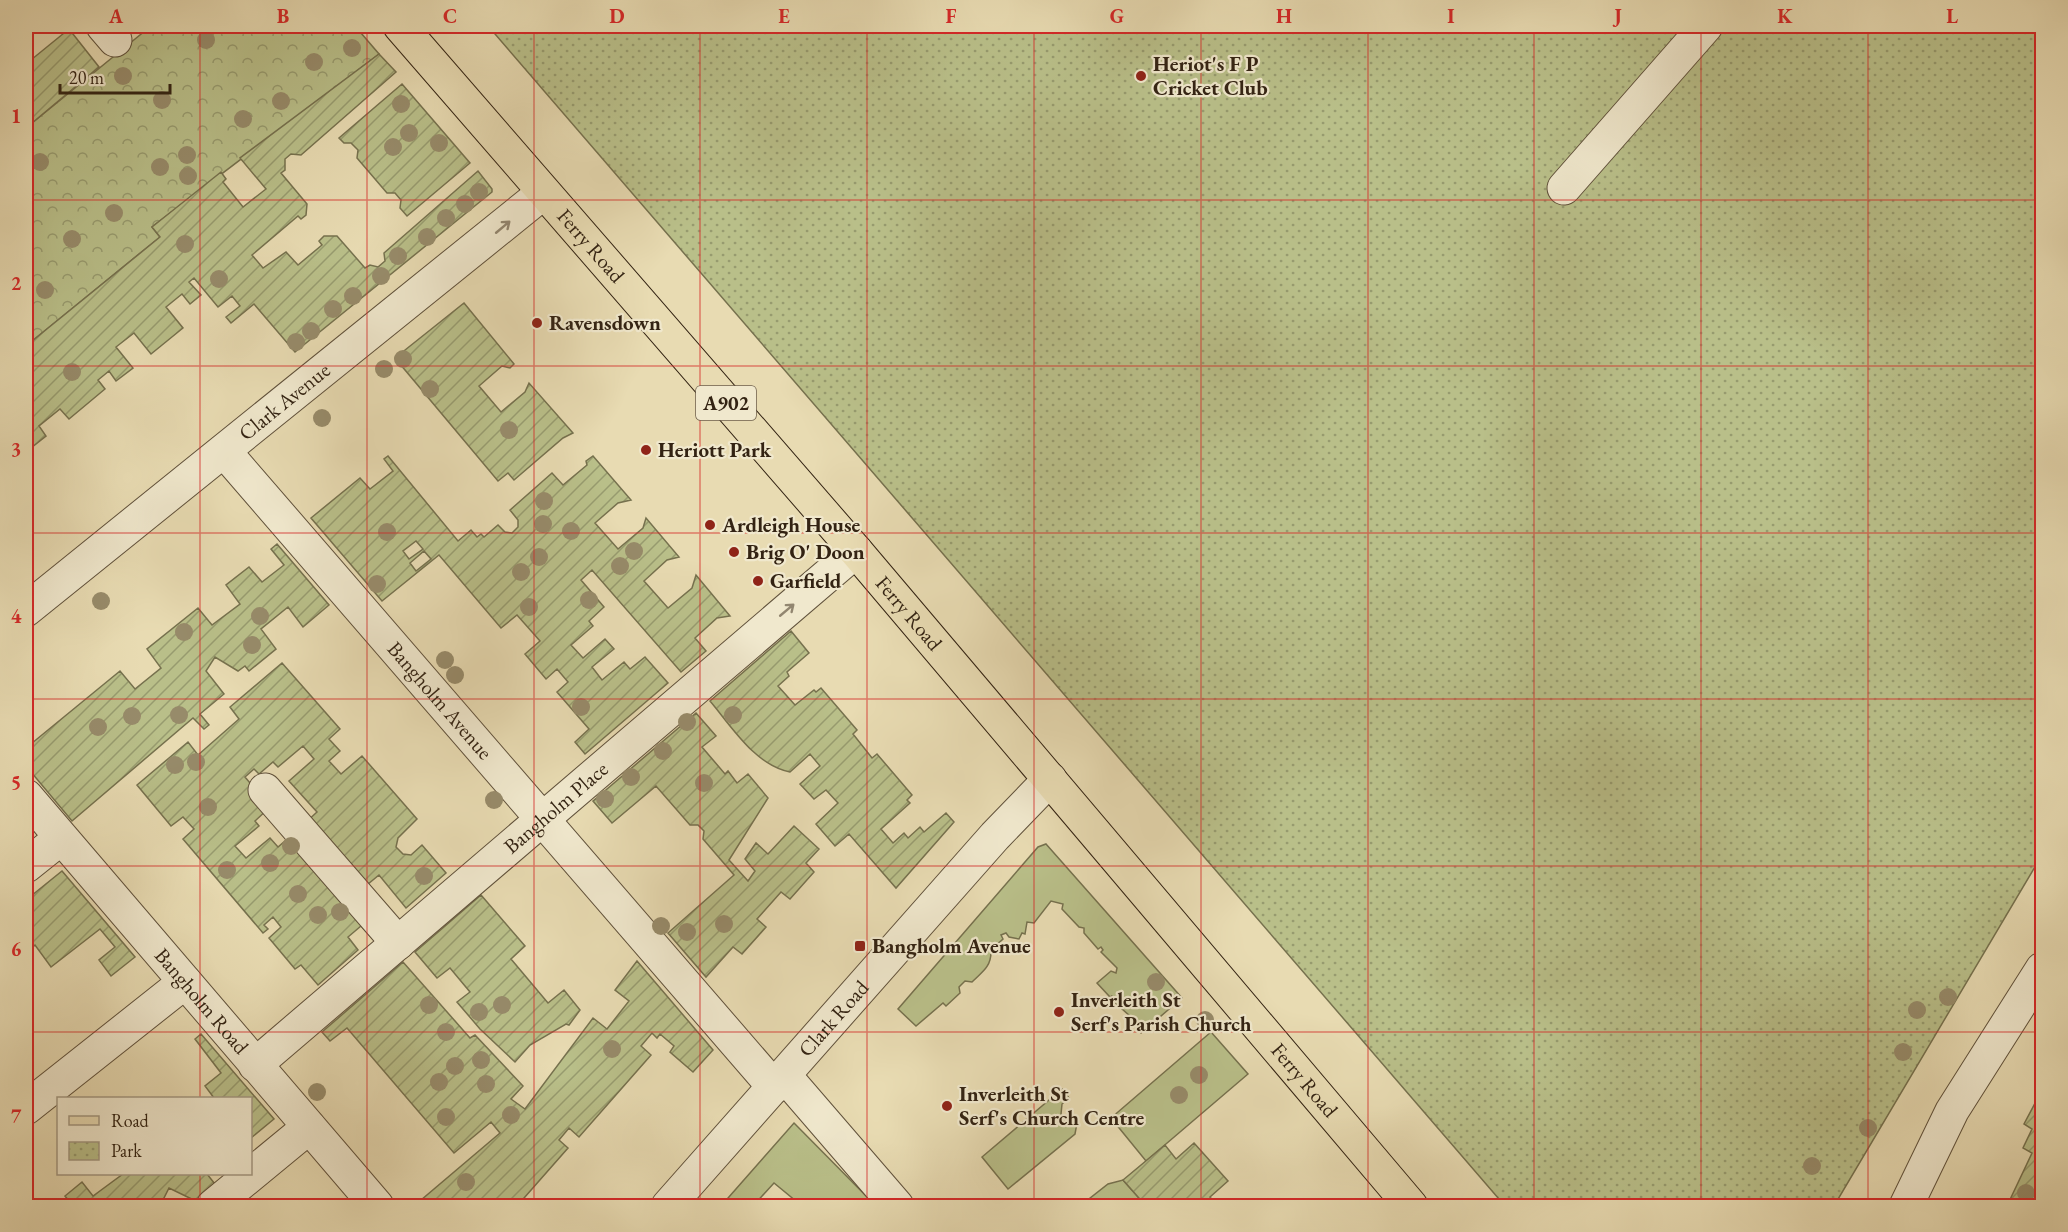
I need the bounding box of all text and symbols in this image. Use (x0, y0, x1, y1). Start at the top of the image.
text: A (108, 3, 124, 29)
text: B (277, 3, 289, 29)
text: C (443, 3, 457, 29)
text: D (609, 3, 625, 29)
text: E (778, 3, 790, 29)
text: F (946, 3, 957, 29)
text: G (1110, 3, 1124, 29)
text: H (1276, 3, 1292, 29)
text: I (1447, 3, 1455, 29)
text: J (1612, 3, 1622, 29)
text: K (1777, 3, 1793, 29)
text: L (1946, 3, 1958, 29)
place label: Heriot's F P Cricket Club (1153, 50, 1268, 101)
scale bar (60, 57, 170, 95)
text: 20 m (69, 66, 104, 89)
marker: Heriot's F P Cricket Club (1134, 69, 1148, 83)
text: 1 (11, 103, 21, 129)
street label: Ferry Road (552, 203, 631, 288)
one-way arrow (495, 220, 510, 234)
text: 2 (11, 270, 22, 296)
place label: Ravensdown (549, 309, 661, 336)
marker: Ravensdown (530, 316, 544, 330)
street label: Clark Avenue (233, 356, 335, 446)
road number: A902 (696, 386, 756, 420)
text: 3 (11, 436, 21, 462)
place label: Heriott Park (658, 436, 772, 463)
marker: Heriott Park (639, 443, 653, 457)
place label: Ardleigh House (721, 511, 860, 538)
marker: Ardleigh House (703, 518, 717, 532)
place label: Brig O' Doon (746, 538, 865, 565)
marker: Brig O' Doon (727, 545, 741, 559)
place label: Garfield (770, 567, 842, 594)
street label: Ferry Road (870, 570, 949, 656)
marker: Garfield (751, 574, 765, 588)
text: 4 (11, 603, 22, 629)
one-way arrow (779, 603, 795, 616)
street label: Bangholm Avenue (382, 636, 499, 765)
street label: Bangholm Place (498, 755, 613, 859)
text: 5 (11, 769, 21, 795)
place label: Bangholm Avenue (872, 932, 1031, 959)
text: 6 (11, 936, 22, 962)
marker: Bangholm Avenue (853, 939, 867, 953)
street label: Bangholm Road (149, 942, 255, 1060)
street label: Clark Road (792, 974, 874, 1062)
place label: Inverleith St Serf's Parish Church (1071, 986, 1252, 1037)
marker: Inverleith St Serf's Parish Church (1052, 1005, 1066, 1019)
street label: Ferry Road (1265, 1037, 1344, 1123)
place label: Inverleith St Serf's Church Centre (959, 1080, 1144, 1131)
legend (57, 1097, 252, 1175)
marker: Inverleith St Serf's Church Centre (940, 1099, 954, 1113)
text: 7 (11, 1103, 22, 1129)
text: Road (111, 1109, 150, 1132)
text: Park (111, 1139, 142, 1162)

